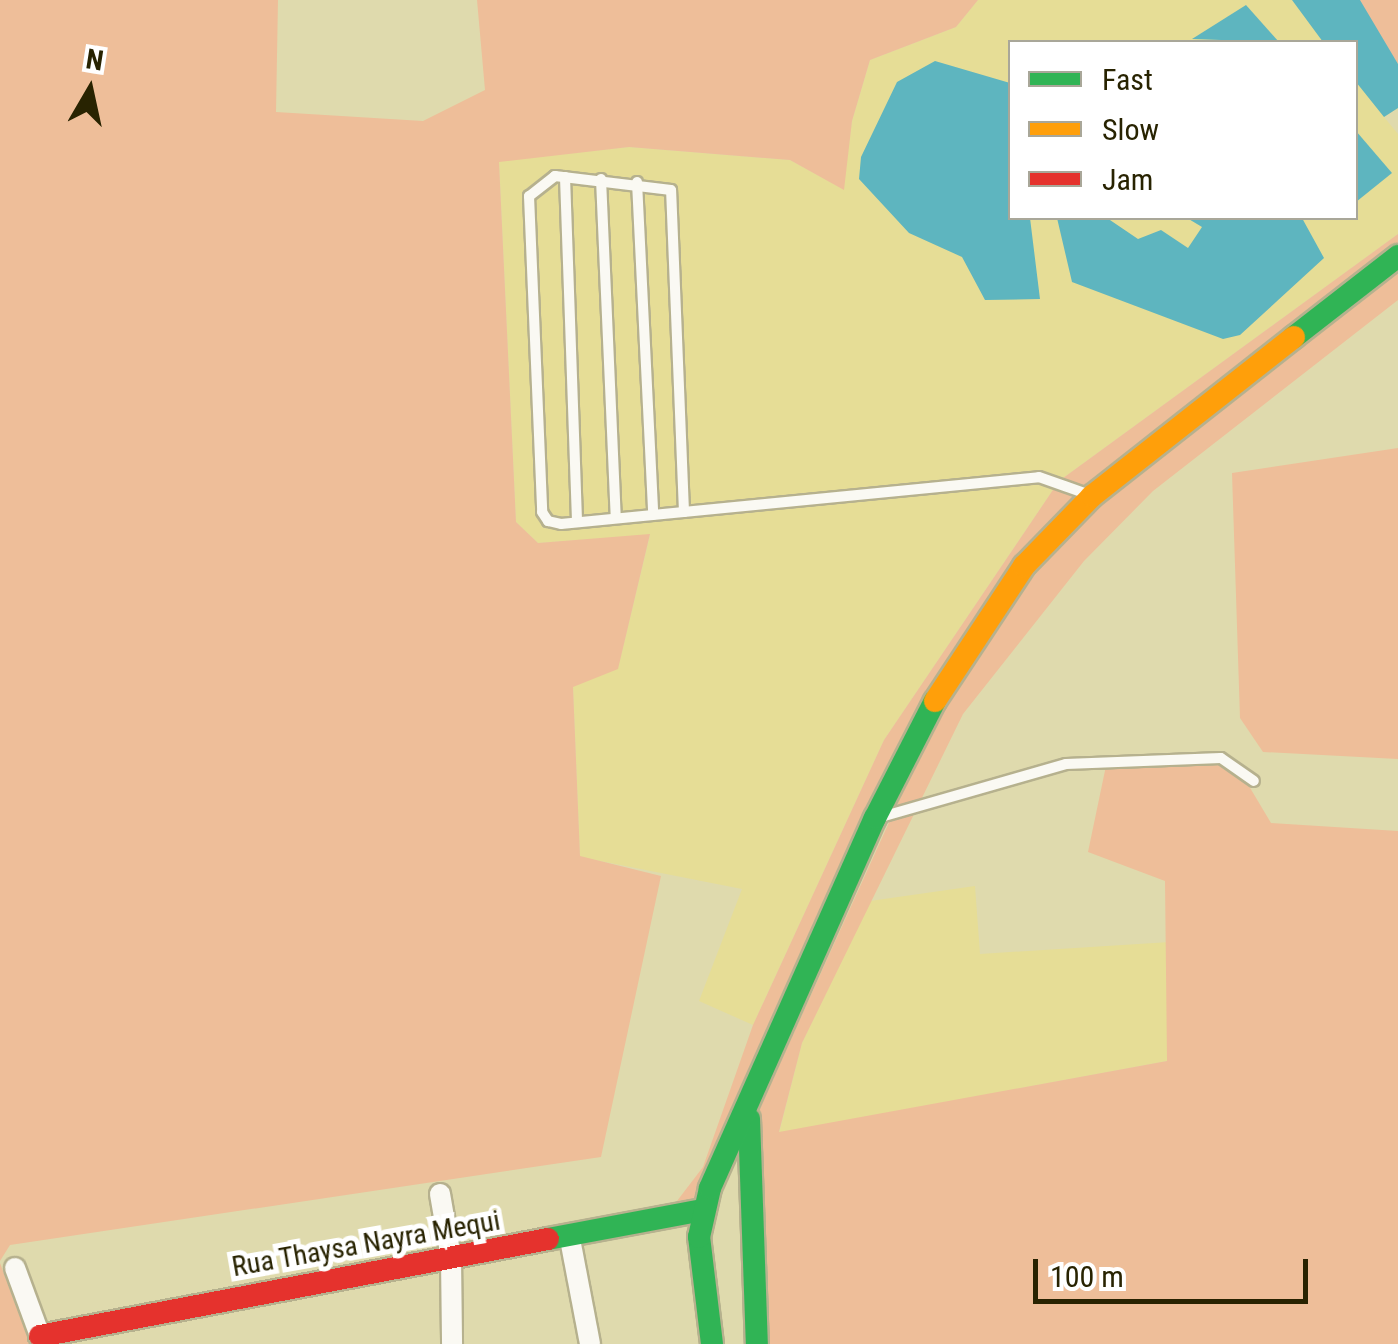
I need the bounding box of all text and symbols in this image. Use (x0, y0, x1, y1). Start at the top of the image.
north arrow (40, 40, 140, 140)
legend (1008, 40, 1358, 220)
text: N (84, 42, 106, 78)
text: Fast (1102, 62, 1153, 97)
text: Slow (1102, 112, 1159, 147)
text: Jam (1102, 162, 1153, 197)
street label: Rua Thaysa Nayra Mequi (229, 1204, 503, 1284)
scale bar (1038, 1239, 1313, 1301)
text: 100 m (1050, 1259, 1124, 1294)

